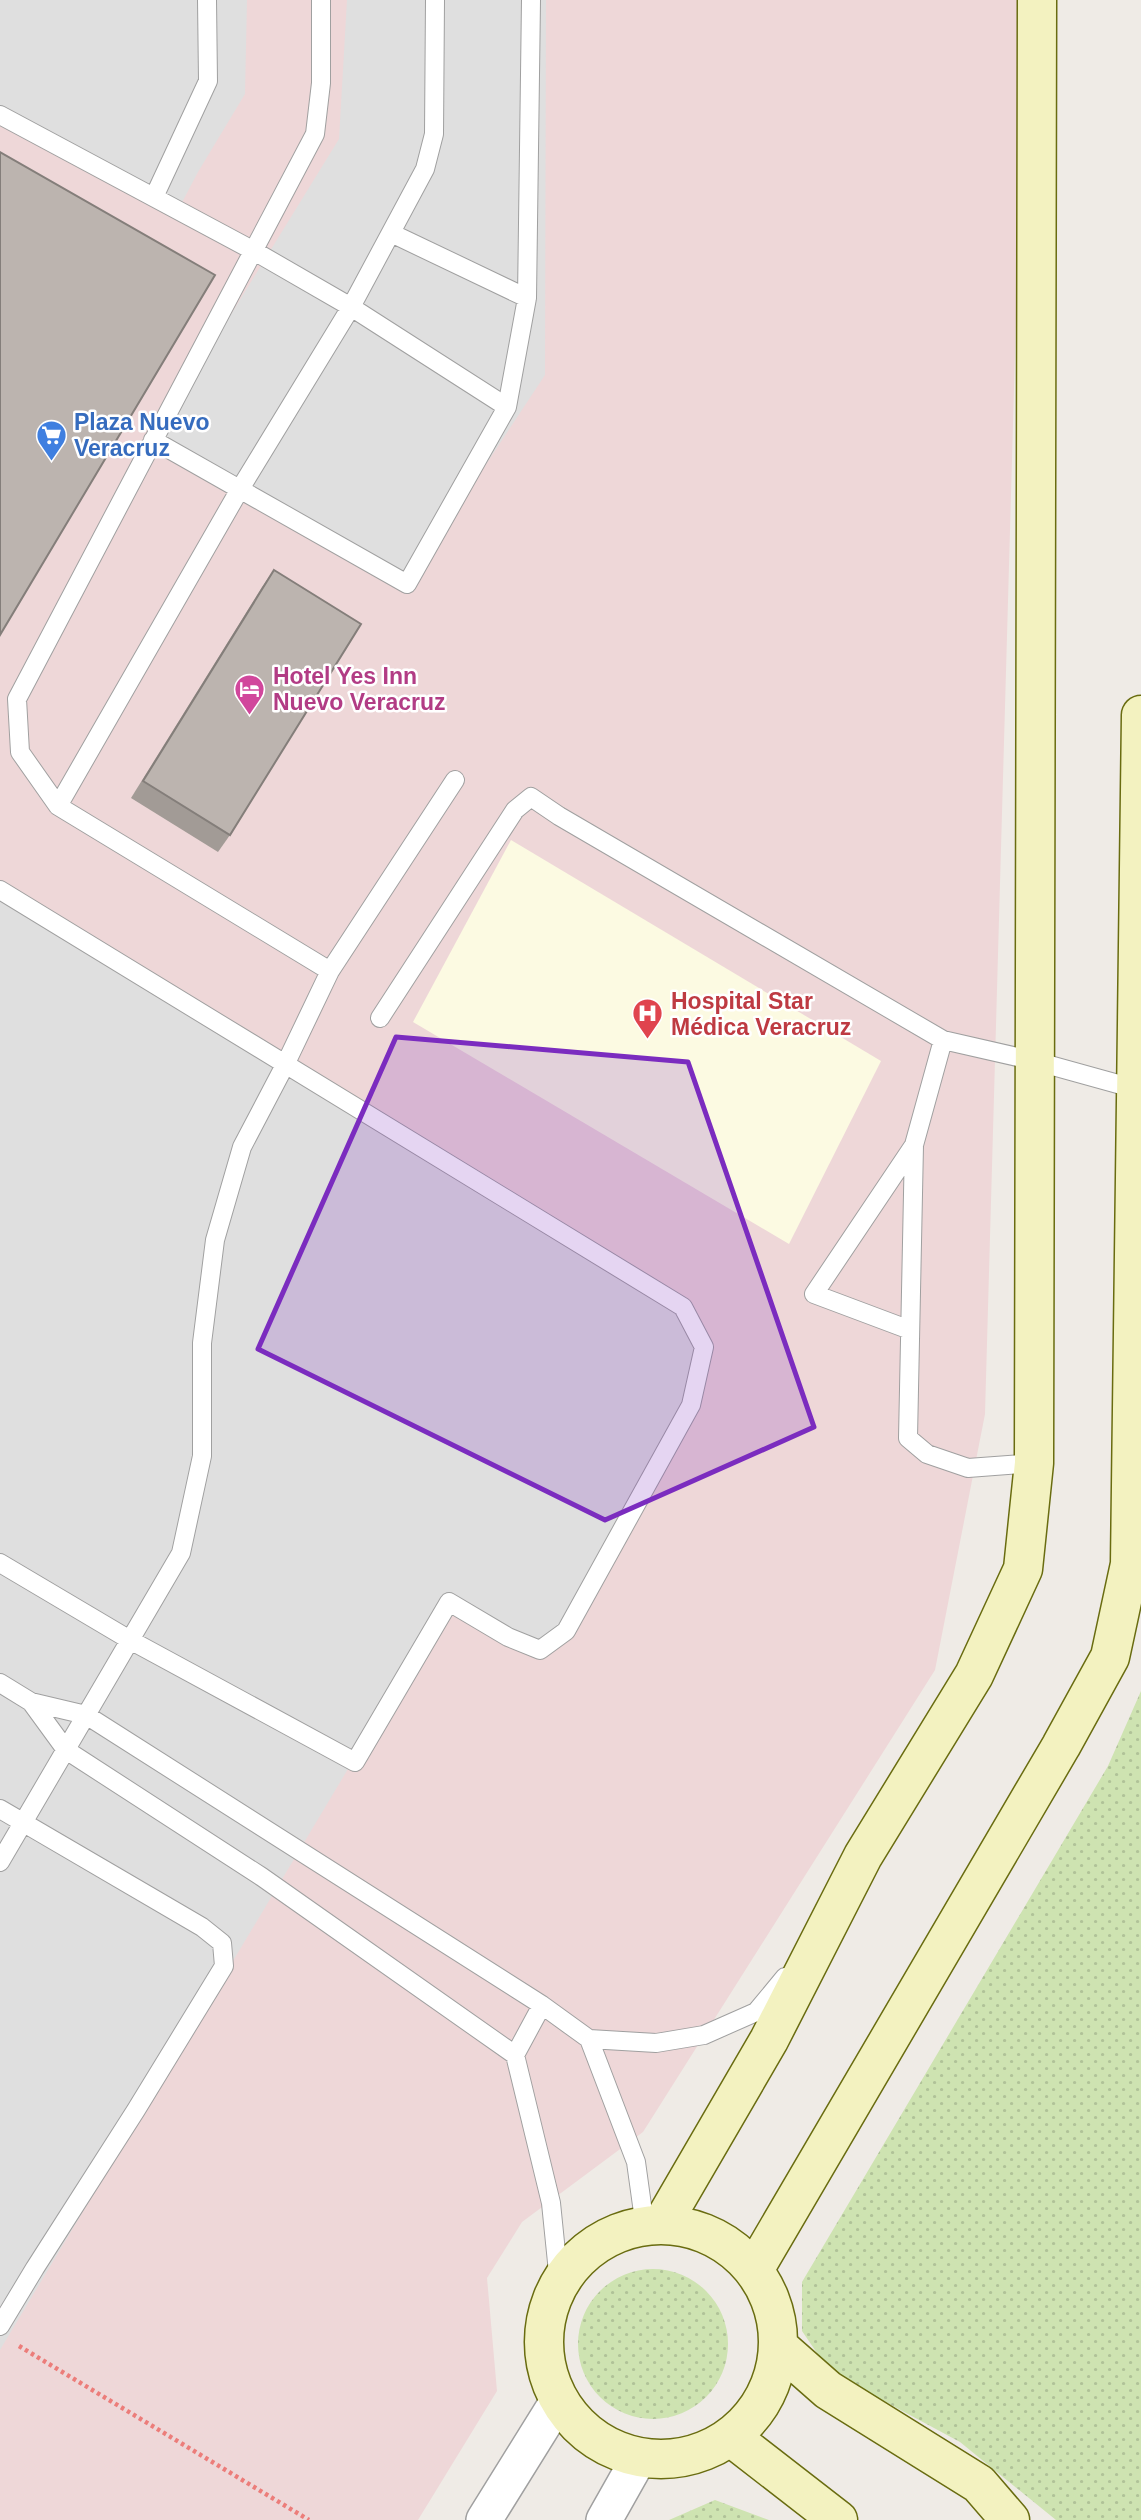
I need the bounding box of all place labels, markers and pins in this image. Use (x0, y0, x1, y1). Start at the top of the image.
place label: Plaza Nuevo Veracruz (74, 409, 210, 461)
supermarket icon: Plaza Nuevo Veracruz (34, 418, 68, 462)
place label: Hotel Yes Inn Nuevo Veracruz (273, 663, 446, 715)
hotel icon: Hotel Yes Inn Nuevo Veracruz (233, 672, 267, 716)
place label: Hospital Star Médica Veracruz (671, 988, 851, 1040)
hospital icon: Hospital Star Médica Veracruz (631, 997, 665, 1041)

